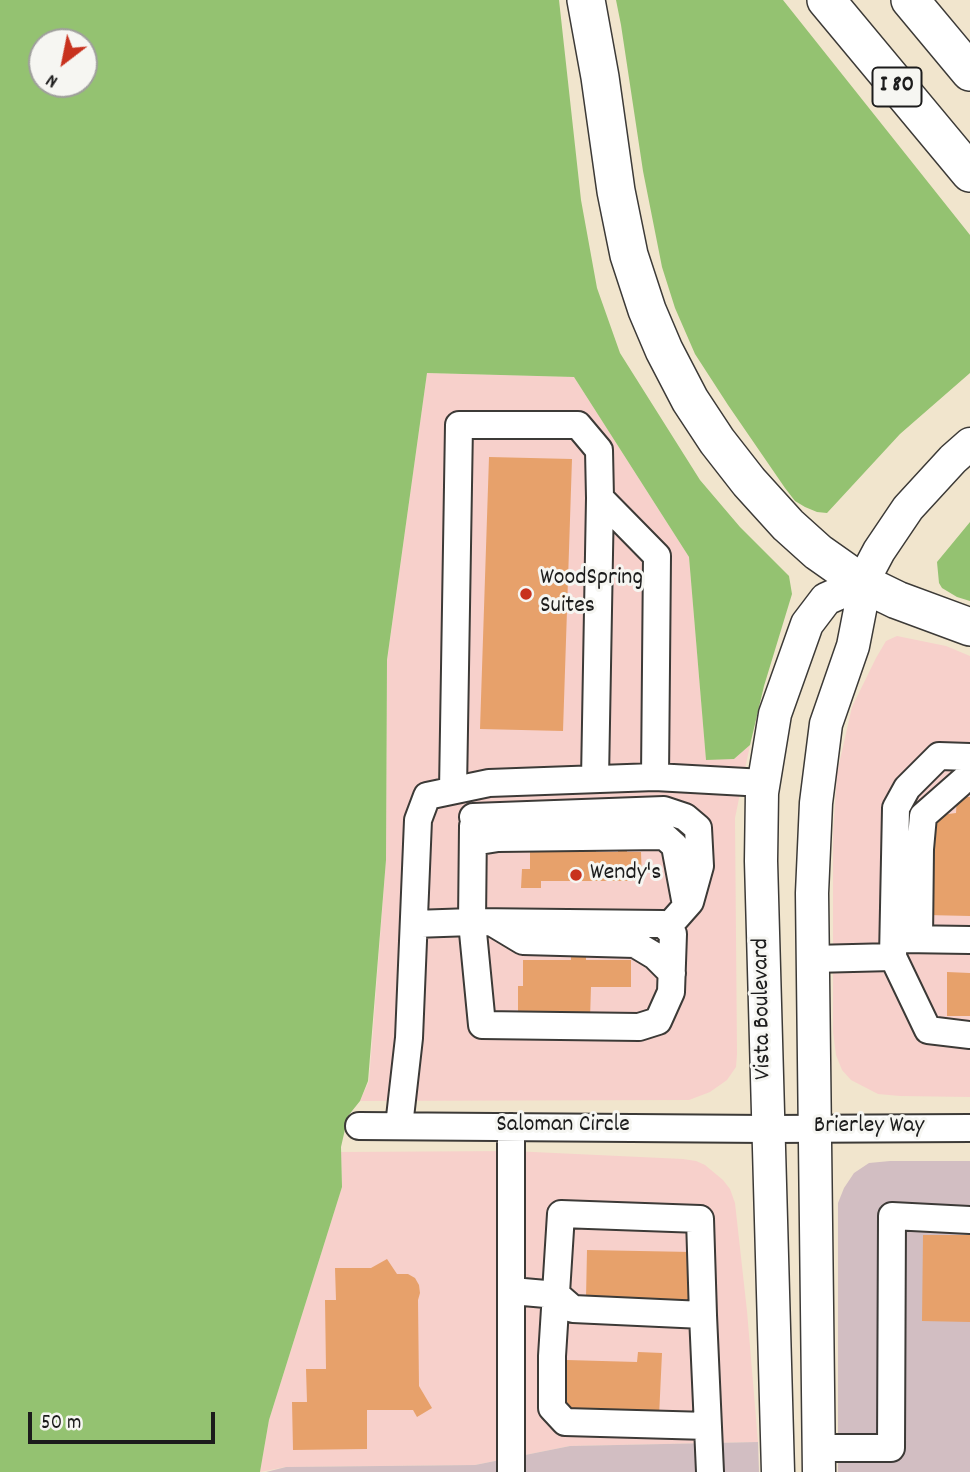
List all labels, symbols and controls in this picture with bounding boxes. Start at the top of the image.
north arrow [28,28,98,98]
text: N [42,66,64,93]
road number: I 80 [872,68,922,106]
place label: WoodSpring Suites [540,566,643,622]
marker: WoodSpring Suites [518,586,534,602]
place label: Wendy's [590,861,661,889]
marker: Wendy's [568,867,584,883]
street label: Vista Boulevard [748,938,780,1080]
street label: Saloman Circle [496,1113,630,1141]
street label: Brierley Way [814,1114,924,1142]
scale bar [32,1398,219,1442]
text: 50 m [41,1409,81,1439]

